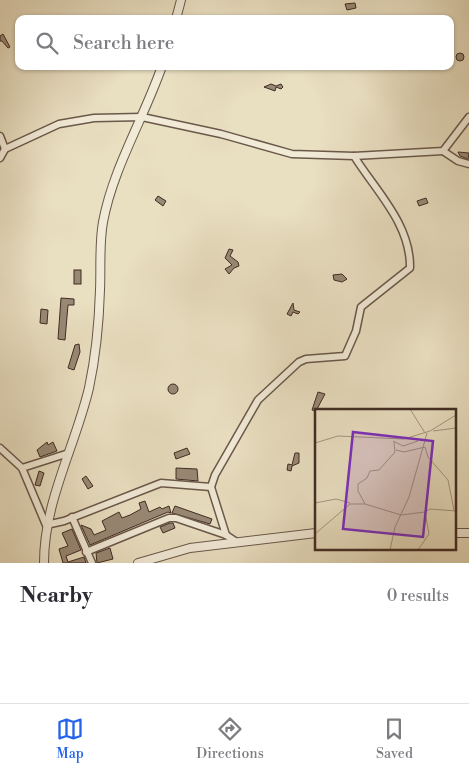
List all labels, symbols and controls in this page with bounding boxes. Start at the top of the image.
search box [15,15,454,70]
icon: search [33,29,61,57]
text: Search here [73,31,174,55]
inset map [315,409,456,550]
text: Nearby [20,583,93,609]
text: 0 results [387,586,449,606]
tab: Map [56,715,84,763]
tab: Directions [196,715,264,763]
tab: Saved [376,715,413,763]

